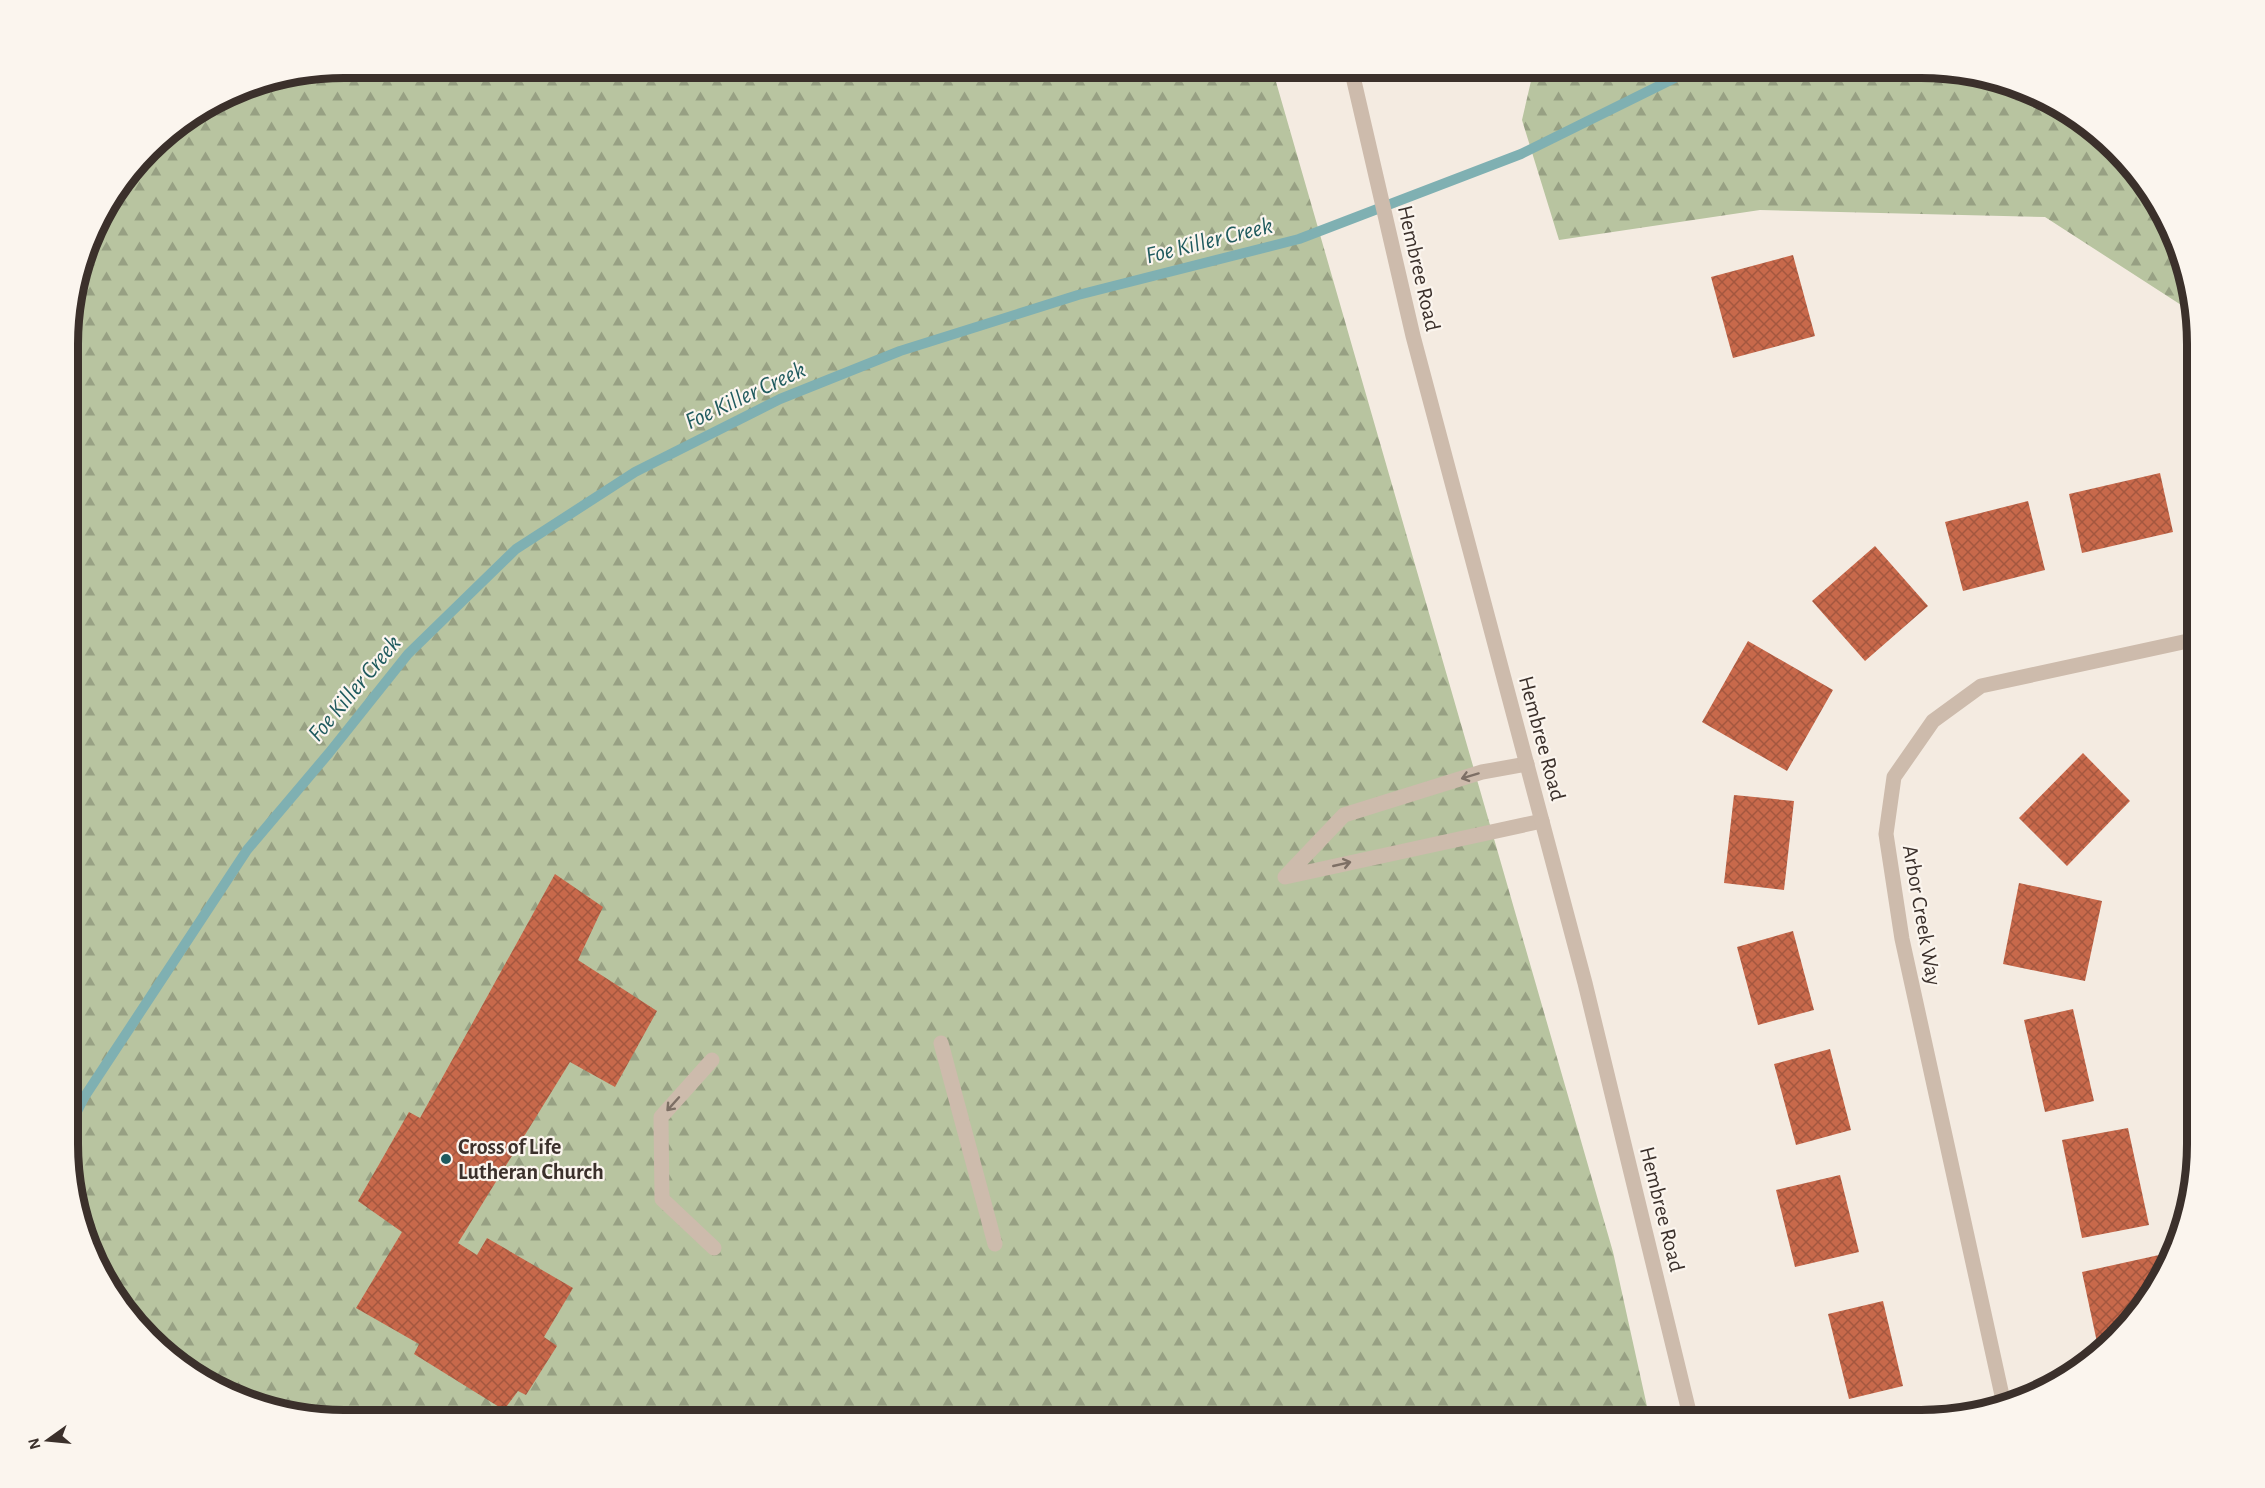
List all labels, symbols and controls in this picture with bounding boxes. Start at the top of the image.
street label: Hembree Road [1394,203,1444,333]
water label: Foe Killer Creek [1143,214,1275,268]
water label: Foe Killer Creek [681,358,809,434]
water label: Foe Killer Creek [304,631,406,746]
street label: Hembree Road [1515,673,1569,803]
one-way arrow [1461,771,1480,782]
street label: Arbor Creek Way [1899,843,1945,988]
one-way arrow [1332,858,1351,870]
one-way arrow [666,1096,680,1111]
place label: Cross of Life Lutheran Church [458,1136,604,1183]
street label: Hembree Road [1636,1144,1688,1274]
marker: Cross of Life Lutheran Church [439,1152,453,1166]
north arrow [18,1410,78,1470]
text: N [25,1436,44,1451]

